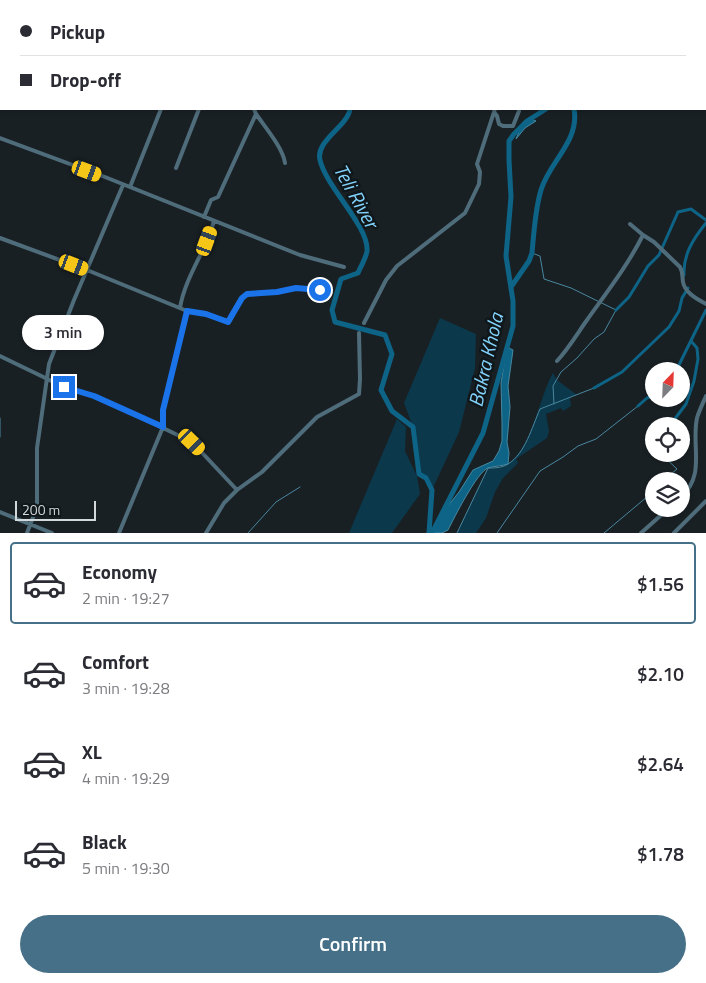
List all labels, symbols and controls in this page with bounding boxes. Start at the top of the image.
text: Pickup [50,17,105,46]
text: Drop-off [50,65,121,94]
water label: Teli River [326,158,388,236]
car [70,159,103,183]
car [194,224,219,258]
car [57,253,90,277]
route start [309,279,331,301]
water label: Bakra Khola [460,309,512,410]
callout: 3 min [23,314,105,350]
text: 3 min [44,320,82,344]
north arrow [645,362,690,408]
map controls [645,362,690,517]
route end [53,376,75,398]
button: locate [645,417,690,462]
car [175,426,208,458]
button: layers [645,472,690,517]
scale bar [15,498,96,521]
text: 200 m [22,499,60,520]
text: Economy [82,557,157,586]
icon: car [22,561,67,606]
text: $1.56 [637,569,684,598]
text: 2 min · 19:27 [82,586,170,610]
text: Comfort [82,647,149,676]
icon: car [22,651,67,696]
text: $2.10 [637,659,684,688]
text: 3 min · 19:28 [82,676,170,700]
text: XL [82,737,102,766]
icon: car [22,741,67,786]
text: $2.64 [637,749,684,778]
text: 4 min · 19:29 [82,766,170,790]
text: Black [82,827,127,856]
icon: car [22,831,67,876]
text: $1.78 [637,839,684,868]
text: 5 min · 19:30 [82,856,170,880]
button: Confirm [20,915,686,973]

